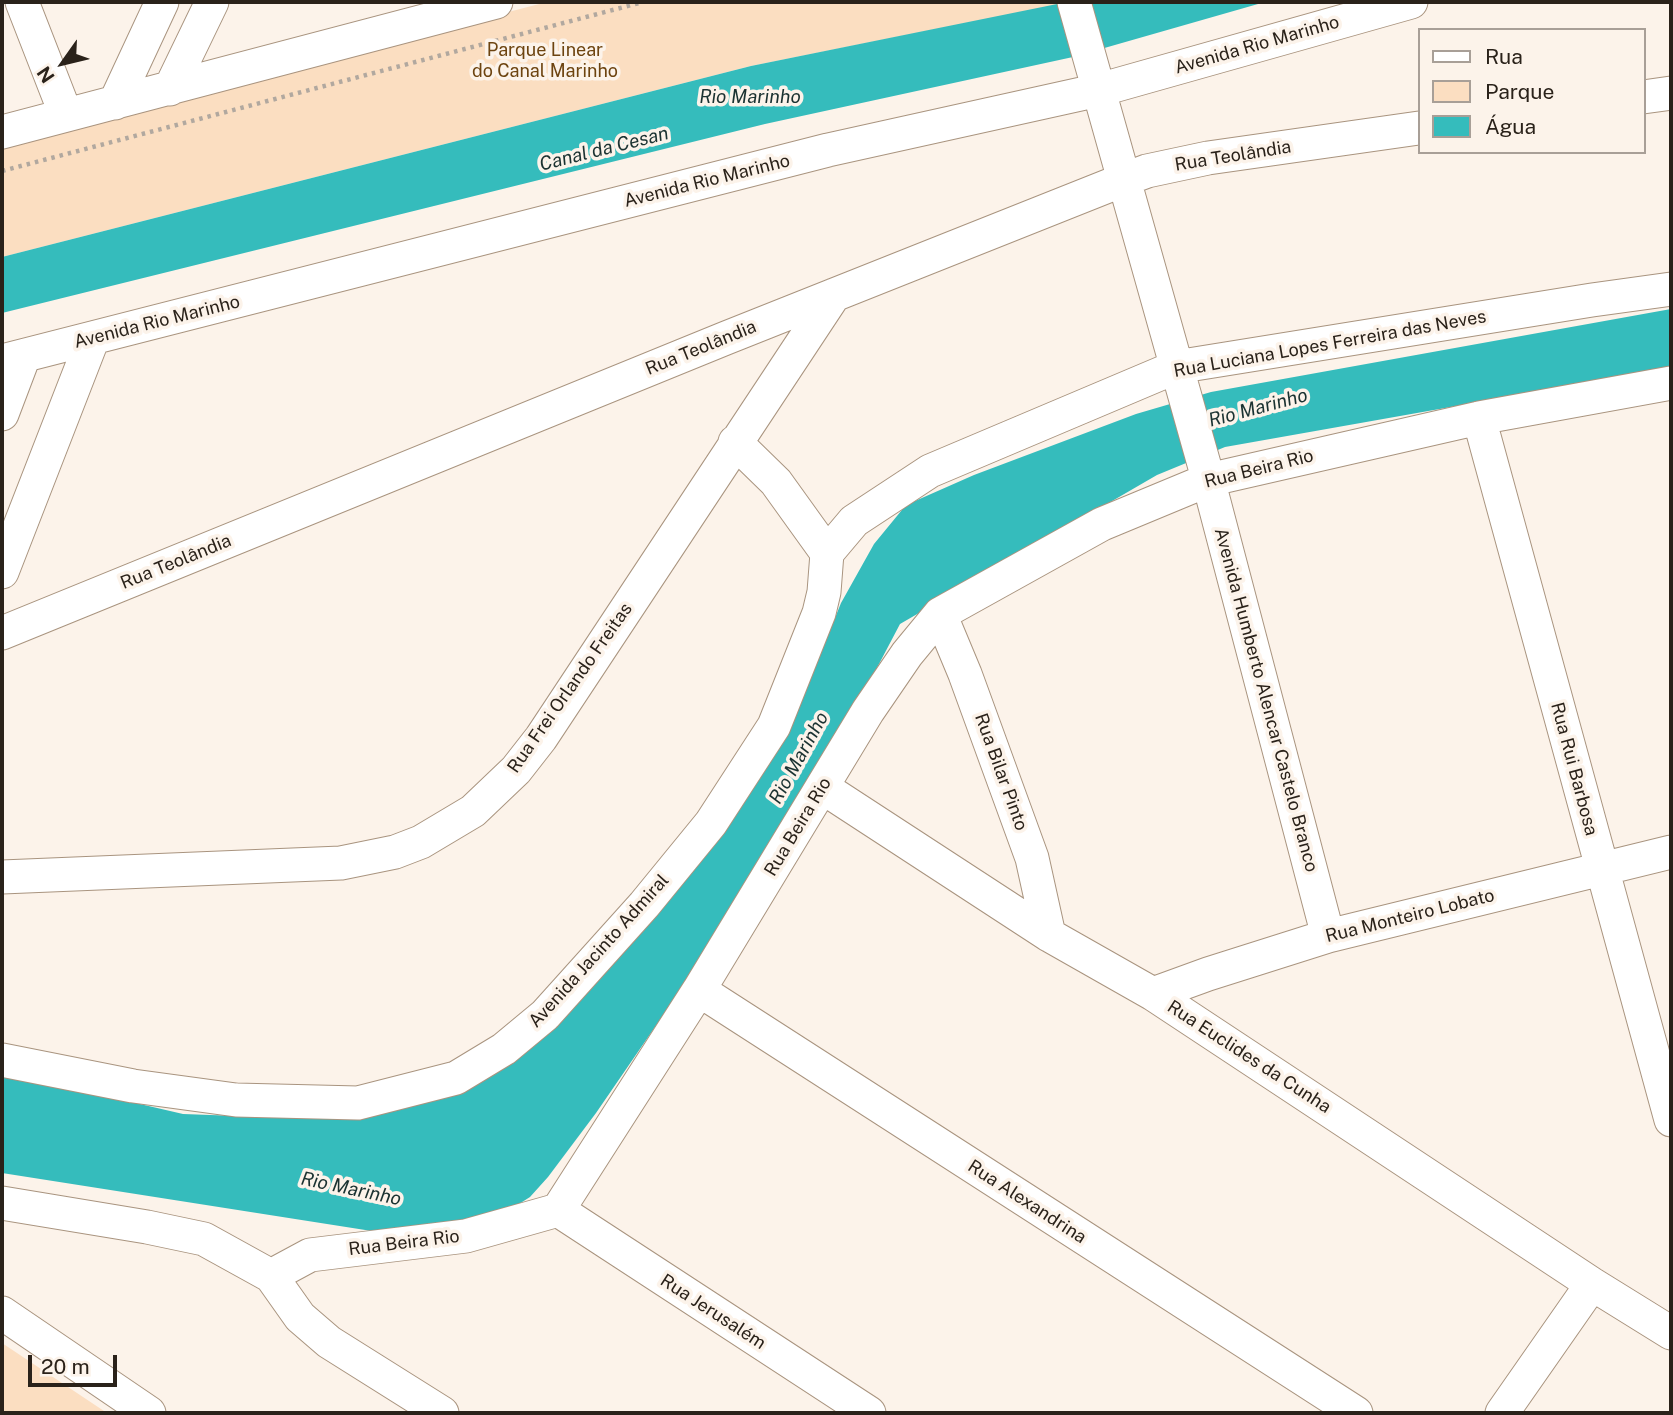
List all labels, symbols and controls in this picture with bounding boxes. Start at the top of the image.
street label: Avenida Rio Marinho [1172,11,1342,79]
north arrow [28,28,98,98]
legend [1418,28,1645,154]
park label: Parque Linear do Canal Marinho [472,39,618,82]
text: Rua [1485,44,1523,69]
text: N [32,62,59,87]
text: Parque [1485,79,1554,104]
water label: Rio Marinho [699,86,801,108]
text: Água [1485,114,1536,139]
water label: Canal da Cesan [537,122,671,176]
street label: Rua Teolândia [1173,136,1293,176]
street label: Avenida Rio Marinho [622,150,792,212]
street label: Avenida Rio Marinho [72,291,242,353]
street label: Rua Luciana Lopes Ferreira das Neves [1172,306,1488,382]
street label: Rua Teolândia [642,316,760,380]
water label: Rio Marinho [1206,384,1310,432]
street label: Rua Beira Rio [1202,445,1316,493]
street label: Avenida Humberto Alencar Castelo Branco [1210,525,1322,875]
street label: Rua Teolândia [117,530,235,594]
street label: Rua Frei Orlando Freitas [503,599,637,777]
street label: Rua Rui Barbosa [1546,700,1602,838]
water label: Rio Marinho [764,708,834,808]
street label: Rua Bilar Pinto [970,710,1032,834]
street label: Rua Beira Rio [760,774,836,880]
street label: Avenida Jacinto Admiral [524,870,674,1032]
street label: Rua Monteiro Lobato [1323,885,1497,947]
street label: Rua Euclides da Cunha [1163,996,1335,1118]
street label: Rua Alexandrina [964,1156,1090,1248]
water label: Rio Marinho [299,1167,403,1211]
street label: Rua Beira Rio [347,1225,461,1261]
street label: Rua Jerusalém [656,1270,770,1354]
scale bar [32,1342,121,1386]
text: 20 m [41,1354,90,1379]

